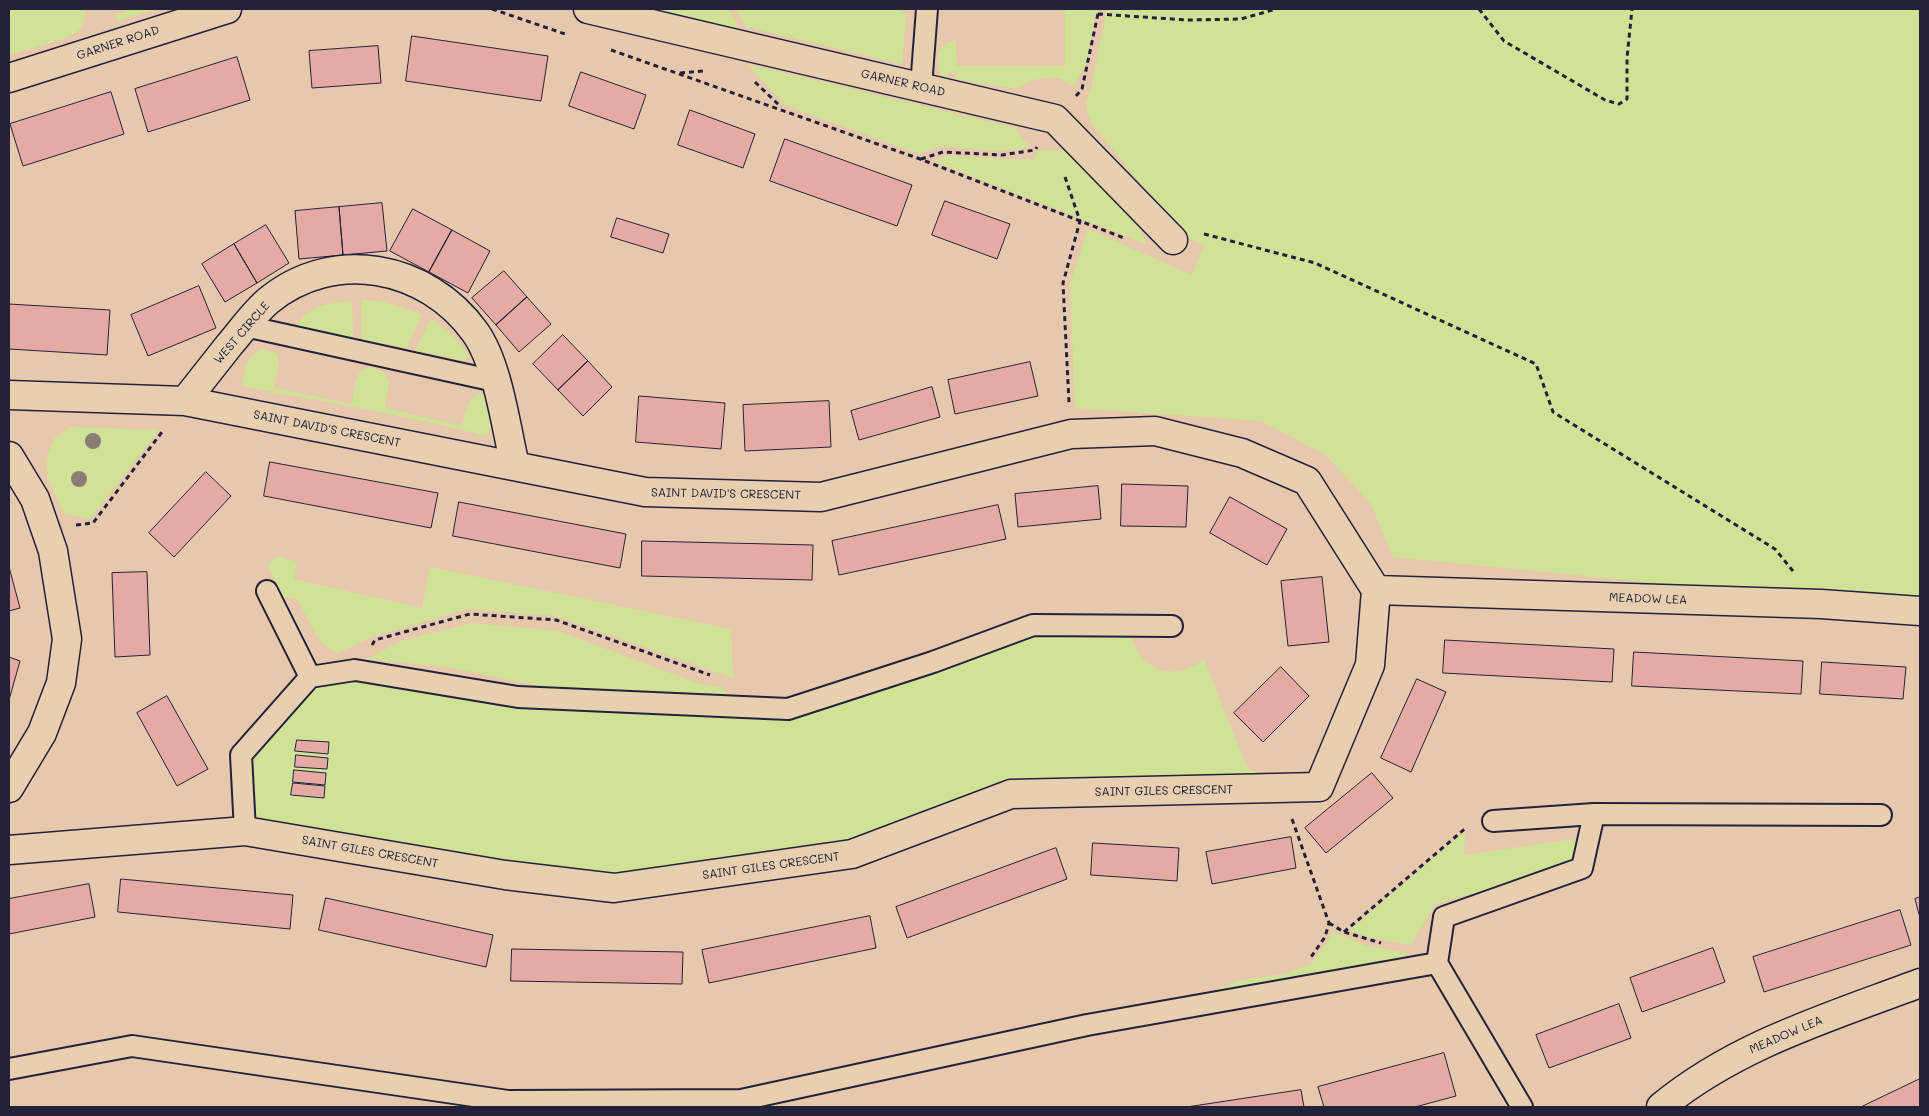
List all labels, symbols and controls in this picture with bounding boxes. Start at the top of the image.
street label: GARNER ROAD [75,23,161,63]
street label: GARNER ROAD [860,66,946,100]
street label: WEST CIRCLE [211,299,273,367]
street label: SAINT DAVID'S CRESCENT [252,408,402,450]
street label: SAINT DAVID'S CRESCENT [651,485,801,503]
street label: MEADOW LEA [1609,590,1687,608]
street label: SAINT GILES CRESCENT [1095,783,1233,799]
street label: SAINT GILES CRESCENT [301,833,439,871]
street label: SAINT GILES CRESCENT [701,849,841,883]
street label: MEADOW LEA [1747,1013,1825,1057]

